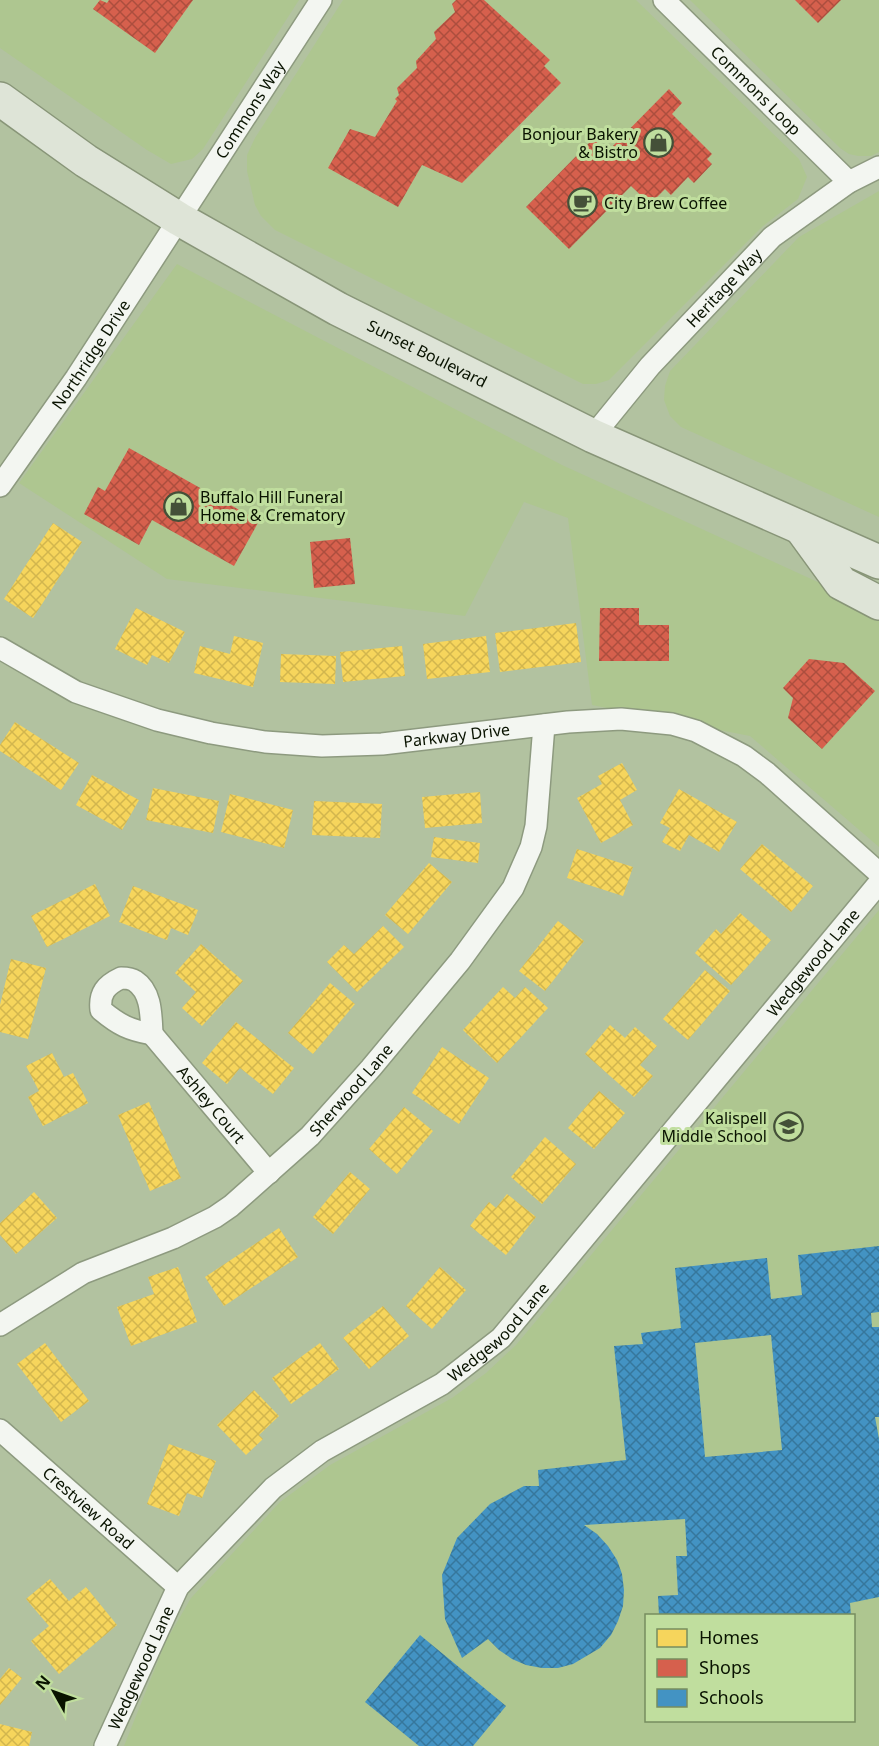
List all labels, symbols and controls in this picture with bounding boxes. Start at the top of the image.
street label: Commons Loop [706,41,806,140]
street label: Commons Way [210,55,290,163]
place label: Bonjour Bakery & Bistro [522,123,639,163]
shop icon: Bonjour Bakery & Bistro [643,127,675,159]
cafe icon: City Brew Coffee [567,187,599,219]
place label: City Brew Coffee [604,192,727,214]
street label: Heritage Way [681,243,767,332]
street label: Northridge Drive [46,295,135,414]
street label: Sunset Boulevard [364,314,491,393]
place label: Buffalo Hill Funeral Home & Crematory [200,486,346,526]
shop icon: Buffalo Hill Funeral Home & Crematory [163,490,195,522]
street label: Parkway Drive [402,718,511,752]
street label: Wedgewood Lane [762,904,864,1021]
street label: Sherwood Lane [304,1039,398,1141]
street label: Ashley Court [172,1061,250,1148]
place label: Kalispell Middle School [662,1107,767,1147]
school or university icon: Kalispell Middle School [772,1111,804,1143]
street label: Wedgewood Lane [443,1278,554,1387]
street label: Crestview Road [38,1462,139,1554]
street label: Wedgewood Lane [103,1602,179,1733]
legend [645,1614,855,1722]
text: Homes [699,1625,759,1649]
text: Shops [699,1655,751,1679]
north arrow [24,1662,84,1722]
text: N [30,1670,55,1694]
text: Schools [699,1685,764,1709]

